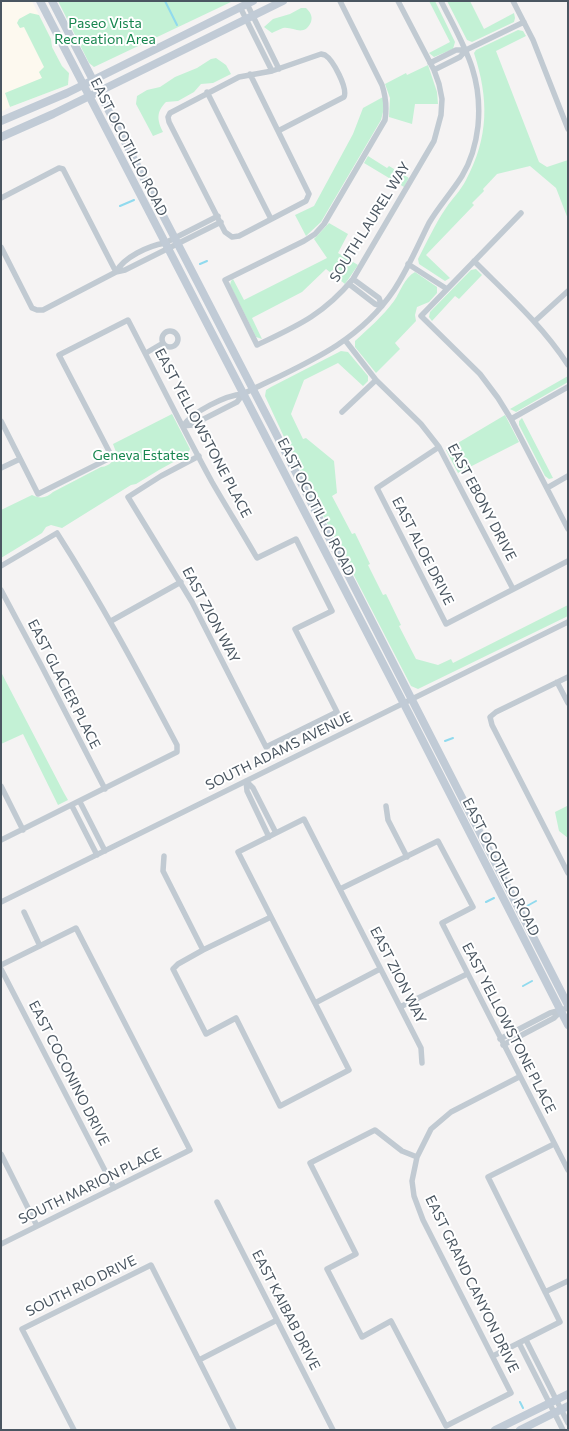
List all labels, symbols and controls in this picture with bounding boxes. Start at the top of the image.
park label: Paseo Vista Recreation Area [54,15,156,48]
street label: EAST OCOTILLO ROAD [87,75,171,219]
street label: SOUTH LAUREL WAY [326,159,414,285]
street label: EAST YELLOWSTONE PLACE [151,345,255,521]
street label: EAST OCOTILLO ROAD [274,435,358,579]
street label: EAST EBONY DRIVE [444,441,520,563]
park label: Geneva Estates [93,447,189,463]
street label: EAST ALOE DRIVE [388,494,458,608]
street label: EAST ZION WAY [179,564,243,666]
street label: EAST GLACIER PLACE [24,616,104,752]
street label: SOUTH ADAMS AVENUE [203,708,355,794]
street label: EAST OCOTILLO ROAD [459,795,543,939]
street label: EAST ZION WAY [366,924,430,1026]
street label: EAST YELLOWSTONE PLACE [459,940,559,1116]
street label: EAST COCONINO DRIVE [25,998,113,1148]
street label: SOUTH MARION PLACE [16,1144,164,1228]
street label: EAST GRAND CANYON DRIVE [422,1193,522,1375]
street label: EAST KAIBAB DRIVE [248,1247,324,1373]
street label: SOUTH RIO DRIVE [23,1252,139,1320]

